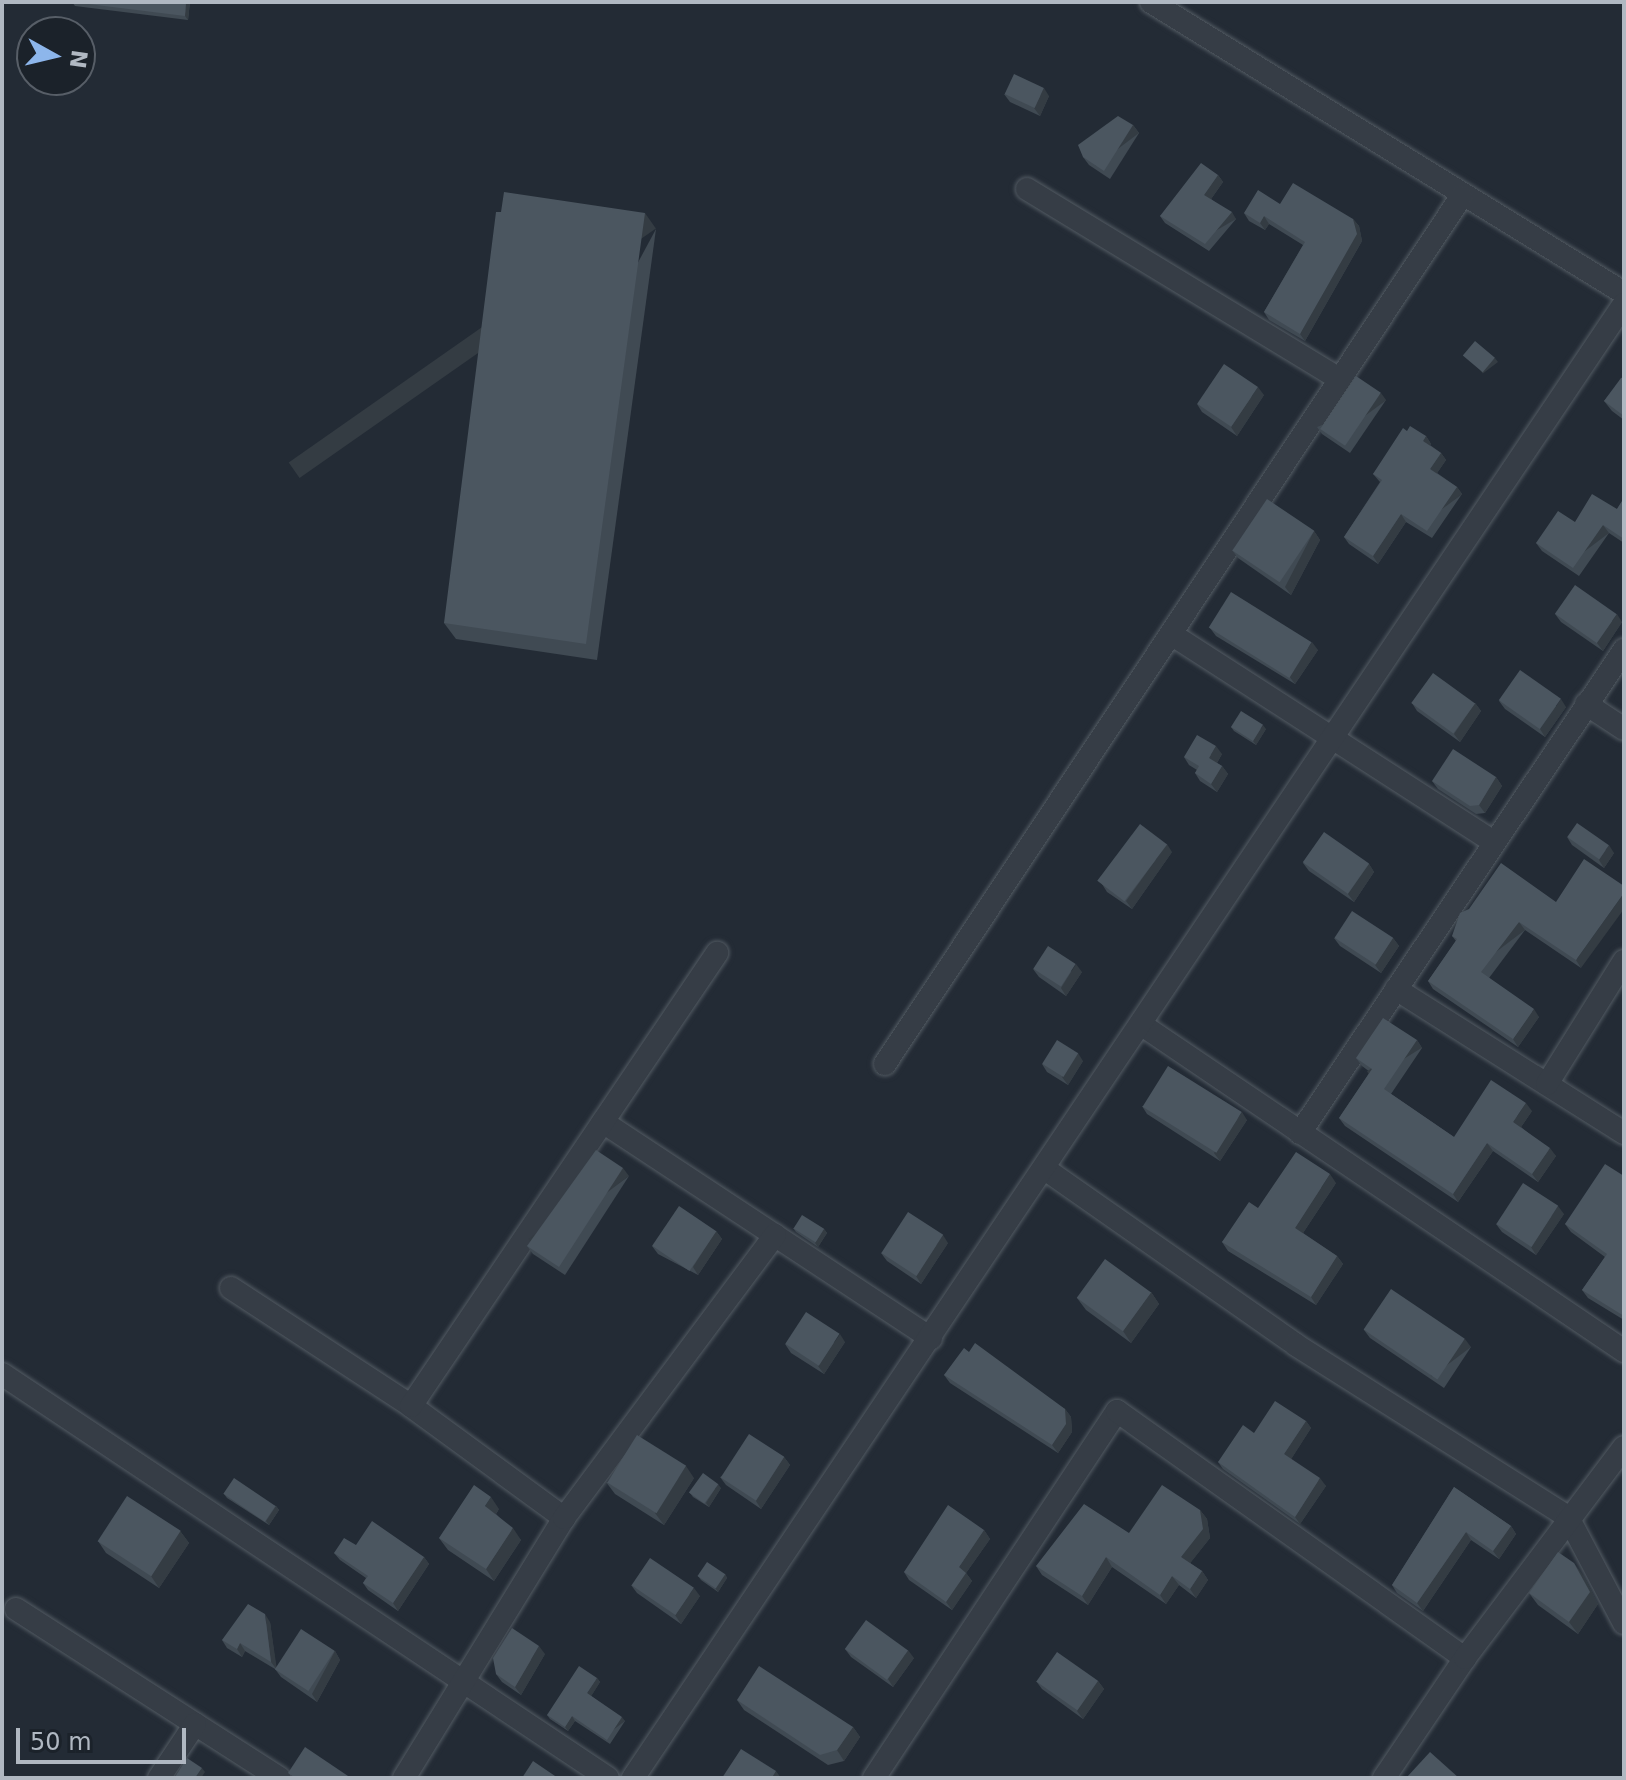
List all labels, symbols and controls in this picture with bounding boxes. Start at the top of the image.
north arrow [16,16,96,96]
text: N [65,48,92,70]
scale bar [20,1712,190,1762]
text: 50 m [30,1728,92,1756]

